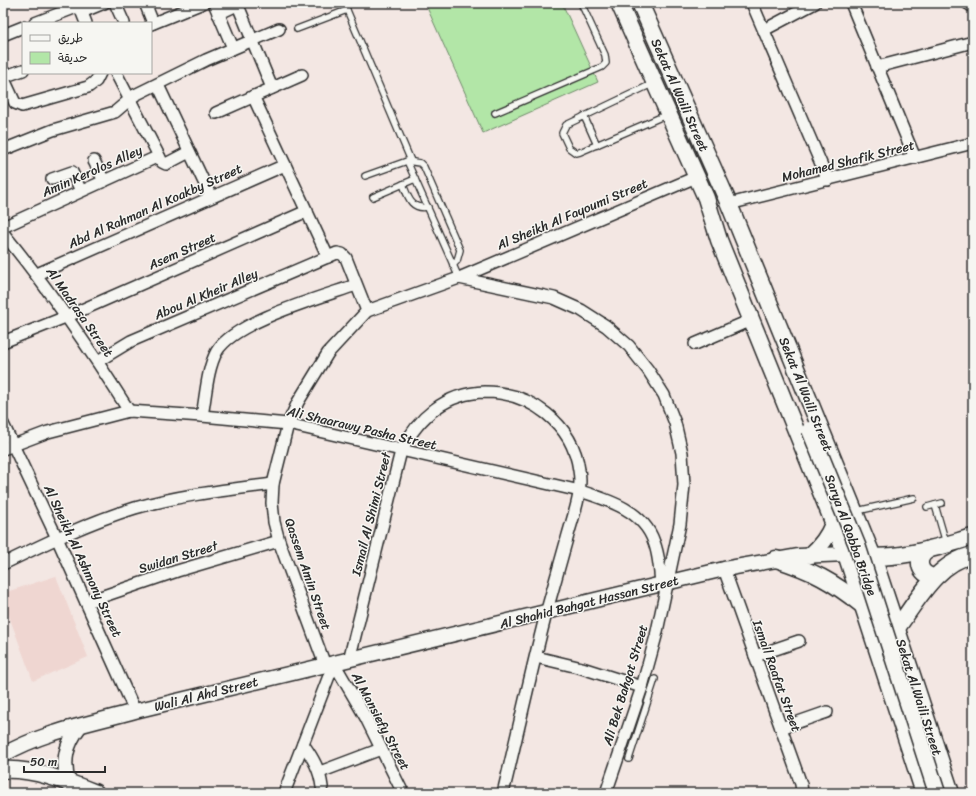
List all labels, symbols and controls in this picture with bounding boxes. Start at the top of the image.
legend [22,22,152,74]
text: طريق [58,27,83,49]
street label: Sekat Al Waili Street [645,35,715,156]
text: حديقة [58,47,87,69]
street label: Mohamed Shafik Street [779,133,917,189]
street label: Amin Kerolos Alley [37,138,146,204]
street label: Abd Al Rahman Al Koakby Street [63,157,246,255]
street label: Al Sheikh Al Fayoumi Street [492,172,651,257]
street label: Asem Street [144,226,220,277]
street label: Al Madrasa Street [40,261,120,362]
street label: Abou Al Kheir Alley [150,262,262,327]
street label: Sekat Al Waili Street [772,333,840,455]
street label: Ali Shaarawy Pasha Street [284,399,439,456]
street label: Ismail Al Shimi Street [344,449,398,579]
street label: Sarya Al Qobba Bridge [818,471,884,599]
street label: Al Sheikh Al Ashmony Street [37,480,129,641]
street label: Qassem Amin Street [278,515,338,633]
street label: Swidan Street [135,534,221,580]
street label: Al Shahid Bahgat Hassan Street [496,569,681,636]
street label: Ismail Raafat Street [746,616,808,736]
street label: Ali Bek Bahgat Street [595,621,654,749]
street label: Sekat Al Waili Street [889,635,949,759]
street label: Al Mansiefy Street [345,667,417,775]
street label: Wali Al Ahd Street [152,670,261,718]
scale bar [24,748,105,774]
text: 50 m [30,751,57,773]

